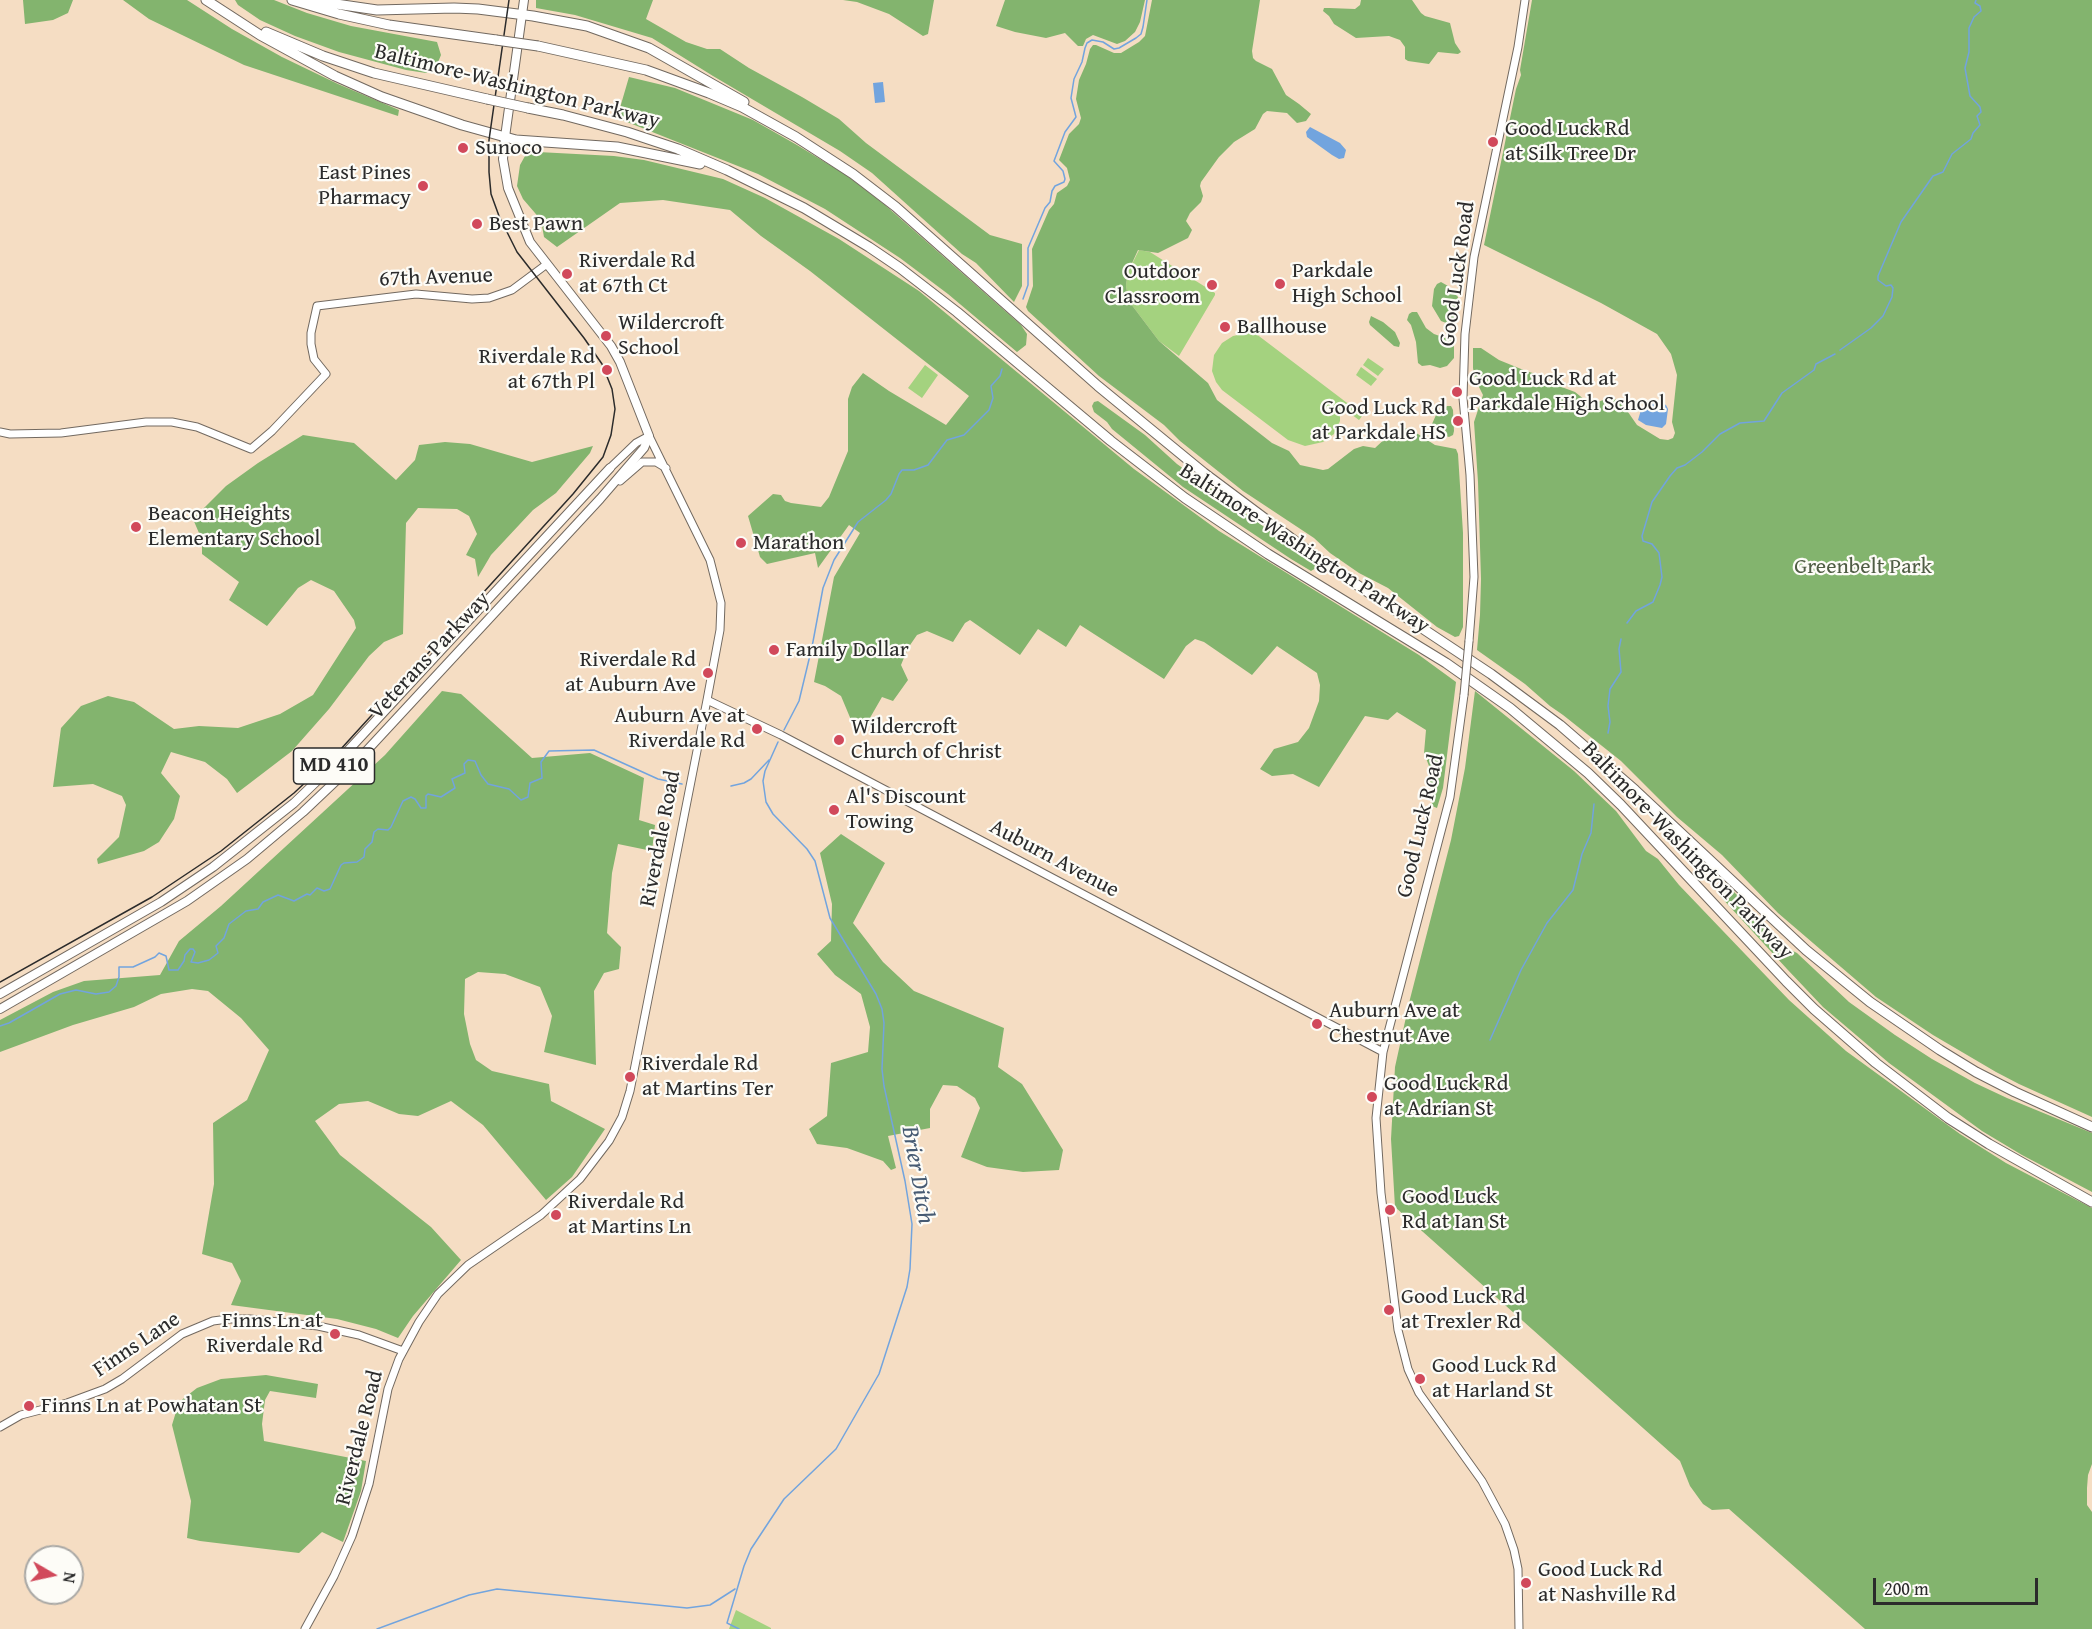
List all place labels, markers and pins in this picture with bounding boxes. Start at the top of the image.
place label: Good Luck Rd at Silk Tree Dr [1505,116,1636,168]
place label: Sunoco [475,135,542,161]
marker: Good Luck Rd at Silk Tree Dr [1486,135,1500,149]
marker: Sunoco [456,141,470,155]
place label: East Pines Pharmacy [318,160,411,212]
marker: East Pines Pharmacy [416,179,430,193]
place label: Best Pawn [489,211,583,237]
marker: Best Pawn [470,217,484,231]
place label: Riverdale Rd at 67th Ct [579,248,695,300]
place label: Parkdale High School [1292,258,1402,310]
place label: Outdoor Classroom [1105,259,1200,310]
marker: Riverdale Rd at 67th Ct [560,267,574,281]
marker: Parkdale High School [1273,277,1287,291]
marker: Outdoor Classroom [1205,278,1219,292]
place label: Wildercroft School [618,310,724,362]
place label: Ballhouse [1237,314,1327,340]
marker: Ballhouse [1218,320,1232,334]
marker: Wildercroft School [599,329,613,343]
place label: Riverdale Rd at 67th Pl [479,344,595,396]
marker: Riverdale Rd at 67th Pl [600,363,614,377]
place label: Good Luck Rd at Parkdale High School [1469,366,1665,418]
marker: Good Luck Rd at Parkdale High School [1450,385,1464,399]
place label: Good Luck Rd at Parkdale HS [1312,395,1446,446]
marker: Good Luck Rd at Parkdale HS [1451,414,1465,428]
place label: Beacon Heights Elementary School [148,501,320,552]
marker: Beacon Heights Elementary School [129,520,143,534]
place label: Marathon [753,530,844,556]
marker: Marathon [734,536,748,550]
place label: Family Dollar [786,637,909,663]
marker: Family Dollar [767,643,781,657]
place label: Riverdale Rd at Auburn Ave [565,647,696,698]
marker: Riverdale Rd at Auburn Ave [701,666,715,680]
place label: Auburn Ave at Riverdale Rd [614,703,745,754]
place label: Wildercroft Church of Christ [851,714,1002,766]
marker: Auburn Ave at Riverdale Rd [750,722,764,736]
marker: Wildercroft Church of Christ [832,733,846,747]
place label: Al's Discount Towing [846,784,966,836]
marker: Al's Discount Towing [827,803,841,817]
place label: Auburn Ave at Chestnut Ave [1329,998,1460,1050]
marker: Auburn Ave at Chestnut Ave [1310,1017,1324,1031]
place label: Riverdale Rd at Martins Ter [642,1051,773,1102]
marker: Riverdale Rd at Martins Ter [623,1070,637,1084]
place label: Good Luck Rd at Adrian St [1384,1071,1508,1122]
marker: Good Luck Rd at Adrian St [1365,1090,1379,1104]
place label: Good Luck Rd at Ian St [1402,1184,1507,1236]
place label: Riverdale Rd at Martins Ln [568,1189,691,1240]
marker: Good Luck Rd at Ian St [1383,1203,1397,1217]
marker: Riverdale Rd at Martins Ln [549,1208,563,1222]
place label: Good Luck Rd at Trexler Rd [1401,1284,1525,1336]
marker: Good Luck Rd at Trexler Rd [1382,1303,1396,1317]
place label: Finns Ln at Riverdale Rd [207,1308,323,1360]
marker: Finns Ln at Riverdale Rd [328,1327,342,1341]
place label: Good Luck Rd at Harland St [1432,1353,1556,1404]
marker: Good Luck Rd at Harland St [1413,1372,1427,1386]
place label: Finns Ln at Powhatan St [41,1393,262,1419]
marker: Finns Ln at Powhatan St [22,1399,36,1413]
place label: Good Luck Rd at Nashville Rd [1538,1557,1676,1609]
marker: Good Luck Rd at Nashville Rd [1519,1576,1533,1590]

